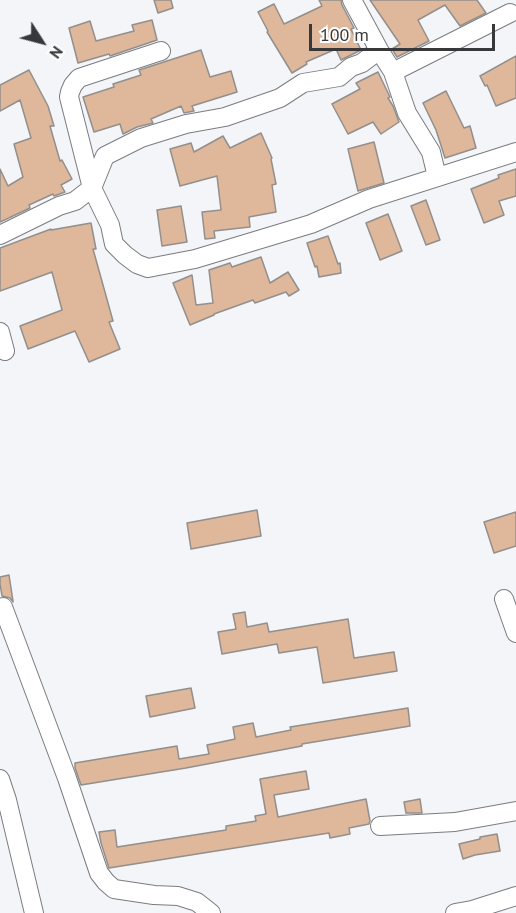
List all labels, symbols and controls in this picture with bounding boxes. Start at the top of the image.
north arrow [12,12,72,72]
scale bar [312,12,498,50]
text: 100 m [320,23,369,46]
text: N [45,42,68,63]

